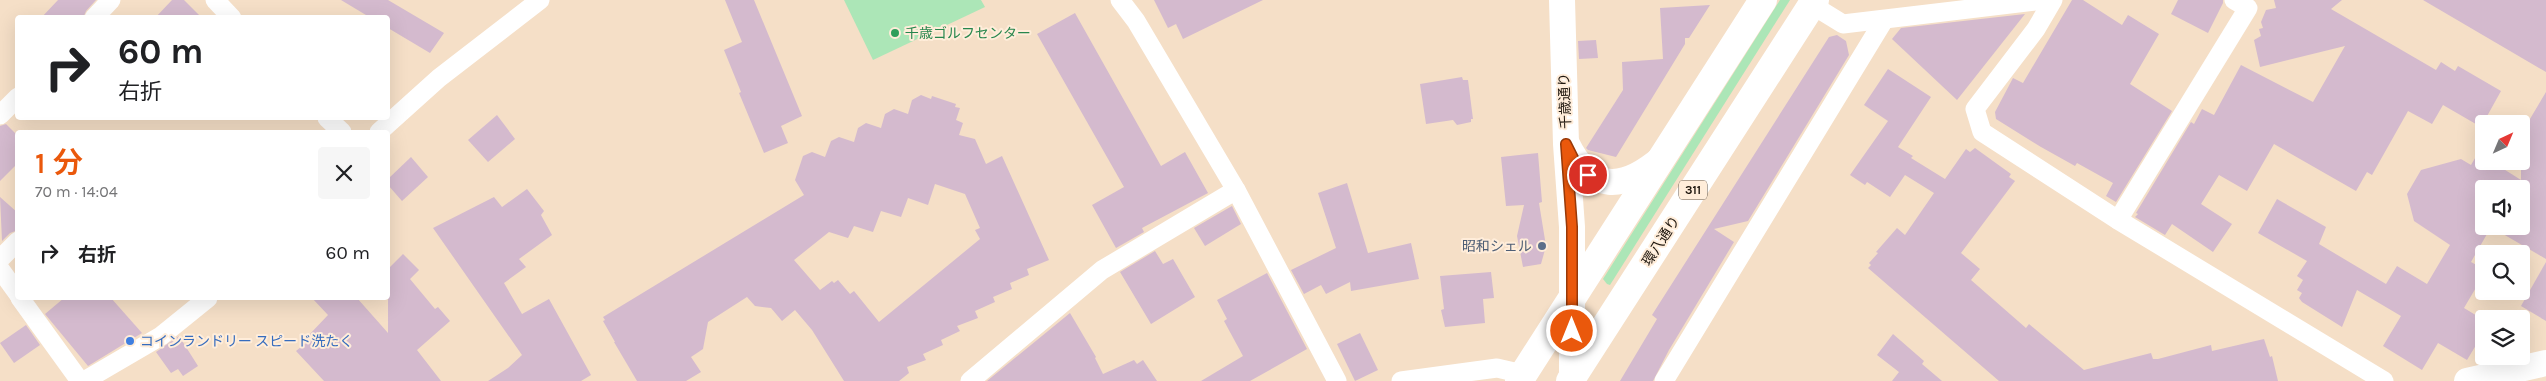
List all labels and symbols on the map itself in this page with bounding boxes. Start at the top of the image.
place label: 千歳ゴルフセンター [905,25,1031,42]
marker: 千歳ゴルフセンター [889,27,901,39]
street label: 千歳通り [1556,73,1574,129]
north arrow [2475,115,2530,170]
pin [1567,154,1609,196]
road number: 311 [1679,180,1707,200]
street label: 環八通り [1639,213,1683,269]
place label: 昭和シェル [1462,238,1532,255]
marker: 昭和シェル [1536,240,1548,252]
position arrow [1545,304,1597,356]
place label: コインランドリー スピード洗たく [140,333,353,350]
marker: コインランドリー スピード洗たく [124,335,136,347]

